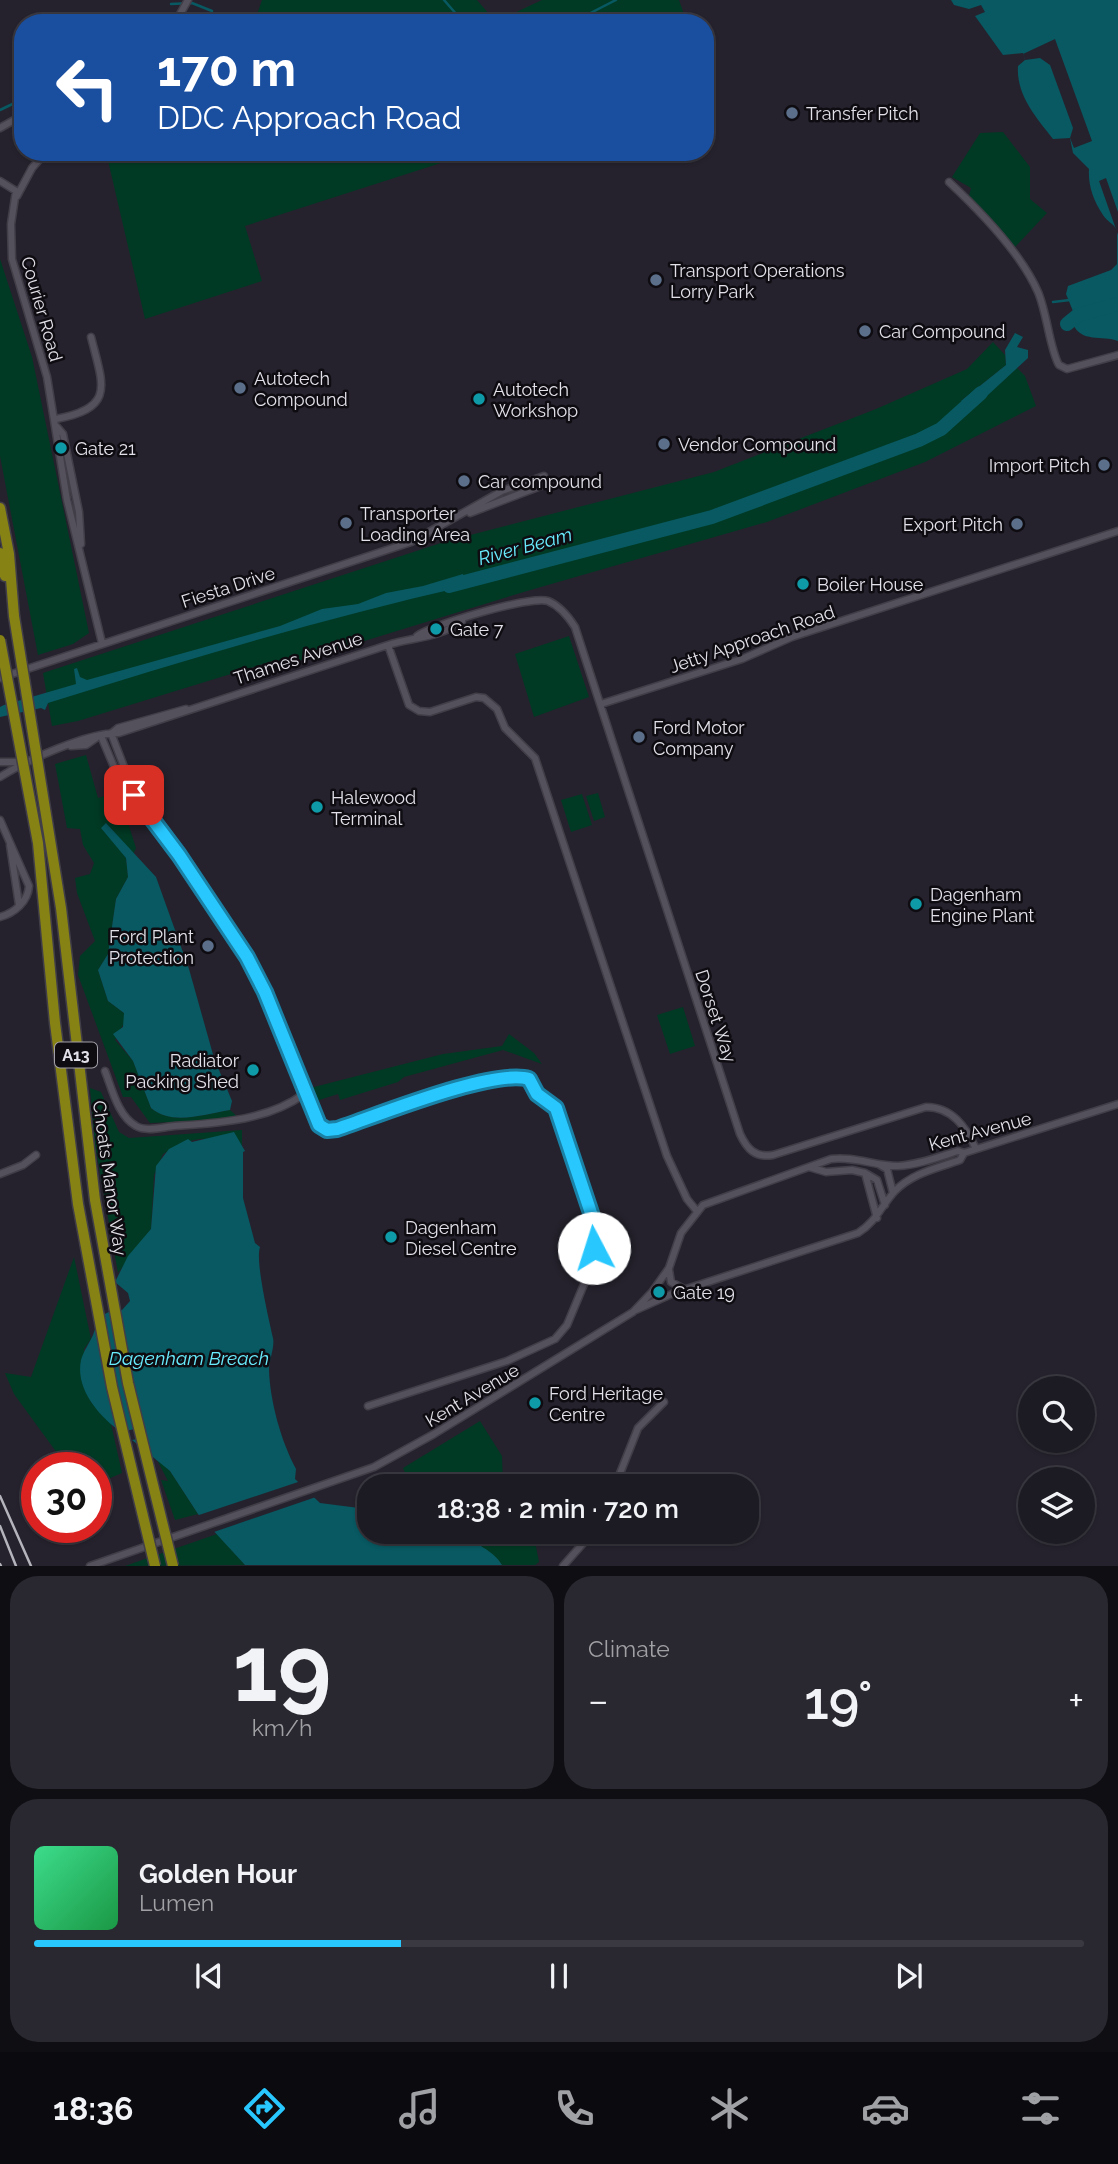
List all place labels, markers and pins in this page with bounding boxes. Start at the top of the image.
place label: Transfer Pitch [806,103,919,124]
marker: Transfer Pitch [784,105,800,121]
place label: Transport Operations Lorry Park [670,260,845,302]
marker: Transport Operations Lorry Park [648,272,664,288]
place label: Car Compound [879,321,1005,342]
marker: Car Compound [857,323,873,339]
place label: Autotech Compound [254,368,348,410]
place label: Autotech Workshop [493,379,578,421]
marker: Autotech Compound [232,380,248,396]
marker: Autotech Workshop [471,391,487,407]
place label: Vendor Compound [678,434,836,455]
marker: Vendor Compound [656,436,672,452]
place label: Gate 21 [75,438,136,459]
marker: Gate 21 [53,440,69,456]
place label: Import Pitch [989,455,1090,476]
marker: Import Pitch [1096,457,1112,473]
place label: Car compound [478,471,602,492]
marker: Car compound [456,473,472,489]
place label: Transporter Loading Area [360,503,470,545]
place label: Export Pitch [903,514,1003,535]
marker: Transporter Loading Area [338,515,354,531]
marker: Export Pitch [1009,516,1025,532]
place label: Boiler House [817,574,924,595]
marker: Boiler House [795,576,811,592]
place label: Gate 7 [450,619,504,640]
marker: Gate 7 [428,621,444,637]
place label: Ford Motor Company [653,717,745,759]
marker: Ford Motor Company [631,729,647,745]
pin [104,765,164,825]
place label: Halewood Terminal [331,787,416,829]
marker: Halewood Terminal [309,799,325,815]
place label: Dagenham Engine Plant [930,884,1034,926]
marker: Dagenham Engine Plant [908,896,924,912]
place label: Ford Plant Protection [109,926,194,968]
marker: Ford Plant Protection [200,938,216,954]
place label: Radiator Packing Shed [125,1050,240,1092]
marker: Radiator Packing Shed [245,1062,261,1078]
place label: Dagenham Diesel Centre [405,1217,517,1259]
marker: Dagenham Diesel Centre [383,1229,399,1245]
place label: Gate 19 [673,1282,735,1303]
marker: Gate 19 [651,1284,667,1300]
place label: Ford Heritage Centre [549,1383,663,1425]
marker: Ford Heritage Centre [527,1395,543,1411]

